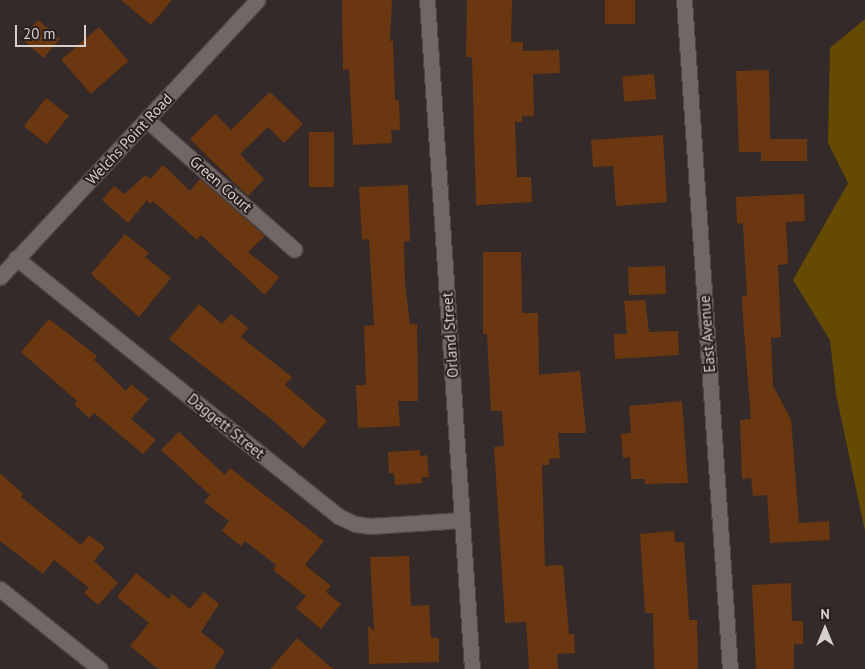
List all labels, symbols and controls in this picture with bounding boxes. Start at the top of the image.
scale bar [18,15,89,47]
text: 20 m [23,24,56,43]
street label: Welchs Point Road [82,90,176,188]
street label: Green Court [186,152,256,216]
street label: Orland Street [438,292,462,378]
street label: East Avenue [695,295,719,373]
street label: Daggett Street [184,390,268,462]
north arrow [800,604,850,654]
text: N [820,605,830,623]

